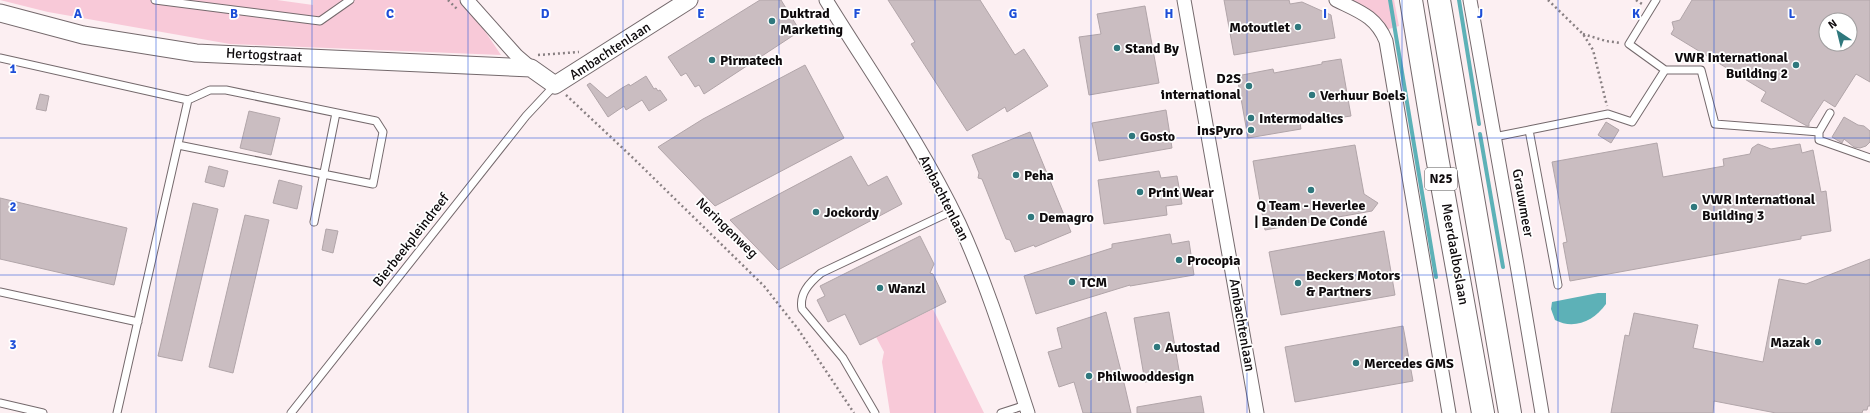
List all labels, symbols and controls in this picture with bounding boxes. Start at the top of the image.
place label: Duktrad Marketing [780,5,844,38]
text: A [74,6,83,22]
text: B [230,6,238,22]
text: C [386,6,394,22]
text: D [541,6,550,22]
text: E [697,6,705,22]
text: F [854,6,861,22]
text: G [1009,6,1017,22]
text: H [1165,6,1173,22]
text: I [1323,6,1327,22]
text: J [1477,6,1483,22]
text: K [1632,6,1640,22]
text: L [1789,6,1796,22]
north arrow [1818,12,1858,52]
marker: Duktrad Marketing [767,16,777,26]
text: N [1826,17,1839,32]
street label: Ambachtenlaan [566,18,654,84]
place label: Motoutlet [1229,19,1291,36]
marker: Motoutlet [1293,22,1303,32]
place label: Stand By [1125,40,1179,57]
marker: Stand By [1112,43,1122,53]
street label: Hertogstraat [225,45,303,65]
place label: VWR International Building 2 [1675,49,1789,82]
place label: Pirmatech [720,52,783,69]
marker: Pirmatech [707,55,717,65]
marker: VWR International Building 2 [1791,60,1801,70]
text: 1 [9,61,17,77]
place label: D2S international [1161,70,1242,103]
marker: D2S international [1244,81,1254,91]
place label: Verhuur Boels [1320,87,1405,104]
marker: Verhuur Boels [1307,90,1317,100]
place label: Intermodalics [1259,110,1343,127]
marker: Intermodalics [1246,113,1256,123]
place label: InsPyro [1197,122,1243,139]
marker: InsPyro [1246,125,1256,135]
place label: Gosto [1140,128,1175,145]
marker: Gosto [1127,131,1137,141]
street label: Ambachtenlaan [915,152,973,244]
place label: Peha [1024,167,1054,184]
street label: Grauwmeer [1509,167,1538,239]
road number: N25 [1425,168,1457,190]
marker: Peha [1011,170,1021,180]
place label: Print Wear [1148,184,1214,201]
marker: Q Team - Heverlee | Banden De Condé [1306,185,1316,195]
marker: Print Wear [1135,187,1145,197]
street label: Bierbeekpleindreef [369,189,453,290]
place label: VWR International Building 3 [1702,191,1816,224]
street label: Neringenweg [693,194,761,262]
place label: Q Team - Heverlee | Banden De Condé [1255,197,1367,230]
text: 2 [9,199,17,215]
street label: Meerdaalboslaan [1438,202,1472,306]
marker: VWR International Building 3 [1689,202,1699,212]
place label: Jockordy [824,204,879,221]
marker: Jockordy [811,207,821,217]
place label: Demagro [1039,209,1094,226]
marker: Demagro [1026,212,1036,222]
place label: Procopia [1187,252,1240,269]
marker: Procopia [1174,255,1184,265]
place label: Beckers Motors & Partners [1306,267,1400,300]
place label: TCM [1080,274,1107,291]
marker: TCM [1067,277,1077,287]
street label: Ambachtenlaan [1225,277,1259,373]
marker: Beckers Motors & Partners [1293,278,1303,288]
place label: Wanzl [888,280,926,297]
marker: Wanzl [875,283,885,293]
place label: Mazak [1770,334,1811,351]
text: 3 [9,337,17,353]
marker: Mazak [1813,337,1823,347]
place label: Autostad [1165,339,1220,356]
marker: Autostad [1152,342,1162,352]
place label: Mercedes GMS [1364,355,1454,372]
marker: Mercedes GMS [1351,358,1361,368]
place label: Philwooddesign [1097,368,1194,385]
marker: Philwooddesign [1084,371,1094,381]

